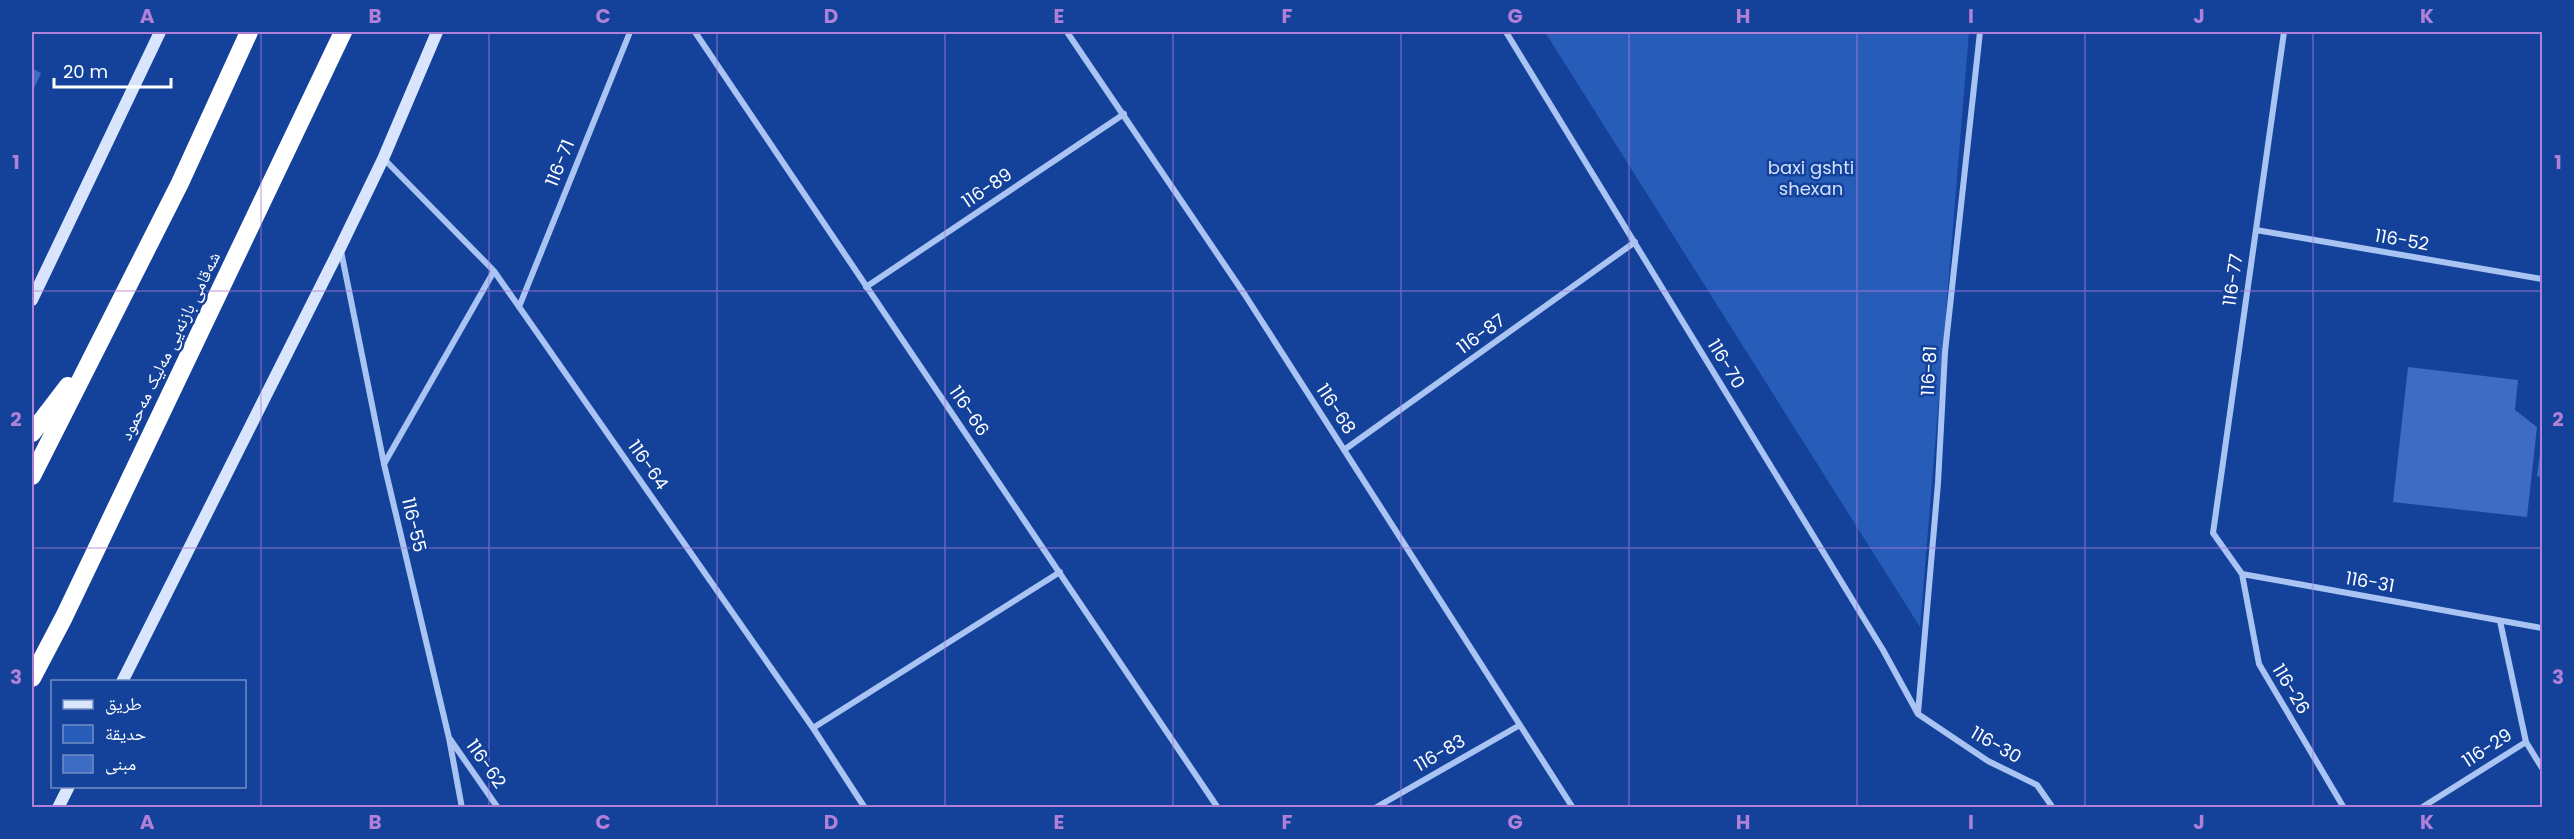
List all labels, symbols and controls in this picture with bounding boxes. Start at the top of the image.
text: A [140,2,155,30]
text: B [368,2,382,30]
text: C [595,2,611,30]
text: D [824,2,838,30]
text: E [1054,2,1064,30]
text: F [1282,2,1293,30]
text: G [1507,2,1523,30]
text: H [1736,2,1750,30]
text: I [1968,2,1974,30]
text: J [2193,2,2205,30]
text: K [2420,2,2434,30]
scale bar [54,51,171,89]
text: 20 m [63,59,108,84]
street label: 116-71 [539,136,580,190]
text: 1 [12,148,20,176]
text: 1 [2554,148,2562,176]
park label: baxi gshti shexan [1768,155,1854,201]
street label: 116-89 [957,162,1017,213]
street label: 116-52 [2373,222,2431,257]
street label: شەقامی بازنەیی مەلیک مەحمود [113,247,226,444]
street label: 116-77 [2216,252,2249,308]
street label: 116-87 [1451,307,1510,360]
street label: 116-70 [1702,334,1751,393]
street label: 116-81 [1915,345,1942,397]
street label: 116-68 [1311,379,1362,439]
street label: 116-66 [943,381,995,441]
text: 2 [10,405,22,433]
text: 2 [2552,405,2564,433]
street label: 116-64 [622,435,675,495]
street label: 116-55 [396,495,433,555]
street label: 116-31 [2344,565,2397,598]
street label: 116-26 [2267,659,2316,719]
text: 3 [10,663,22,691]
text: 3 [2552,663,2564,691]
legend [51,680,246,788]
text: طريق [105,691,142,716]
street label: 116-30 [1966,720,2026,769]
text: حديقة [105,721,146,746]
street label: 116-29 [2457,722,2516,773]
street label: 116-83 [1410,728,1470,777]
street label: 116-62 [460,734,512,793]
text: مبنى [105,751,136,776]
text: A [140,808,155,836]
text: B [368,808,382,836]
text: C [595,808,611,836]
text: D [824,808,838,836]
text: E [1054,808,1064,836]
text: F [1282,808,1293,836]
text: G [1507,808,1523,836]
text: H [1736,808,1750,836]
text: I [1968,808,1974,836]
text: J [2193,808,2205,836]
text: K [2420,808,2434,836]

